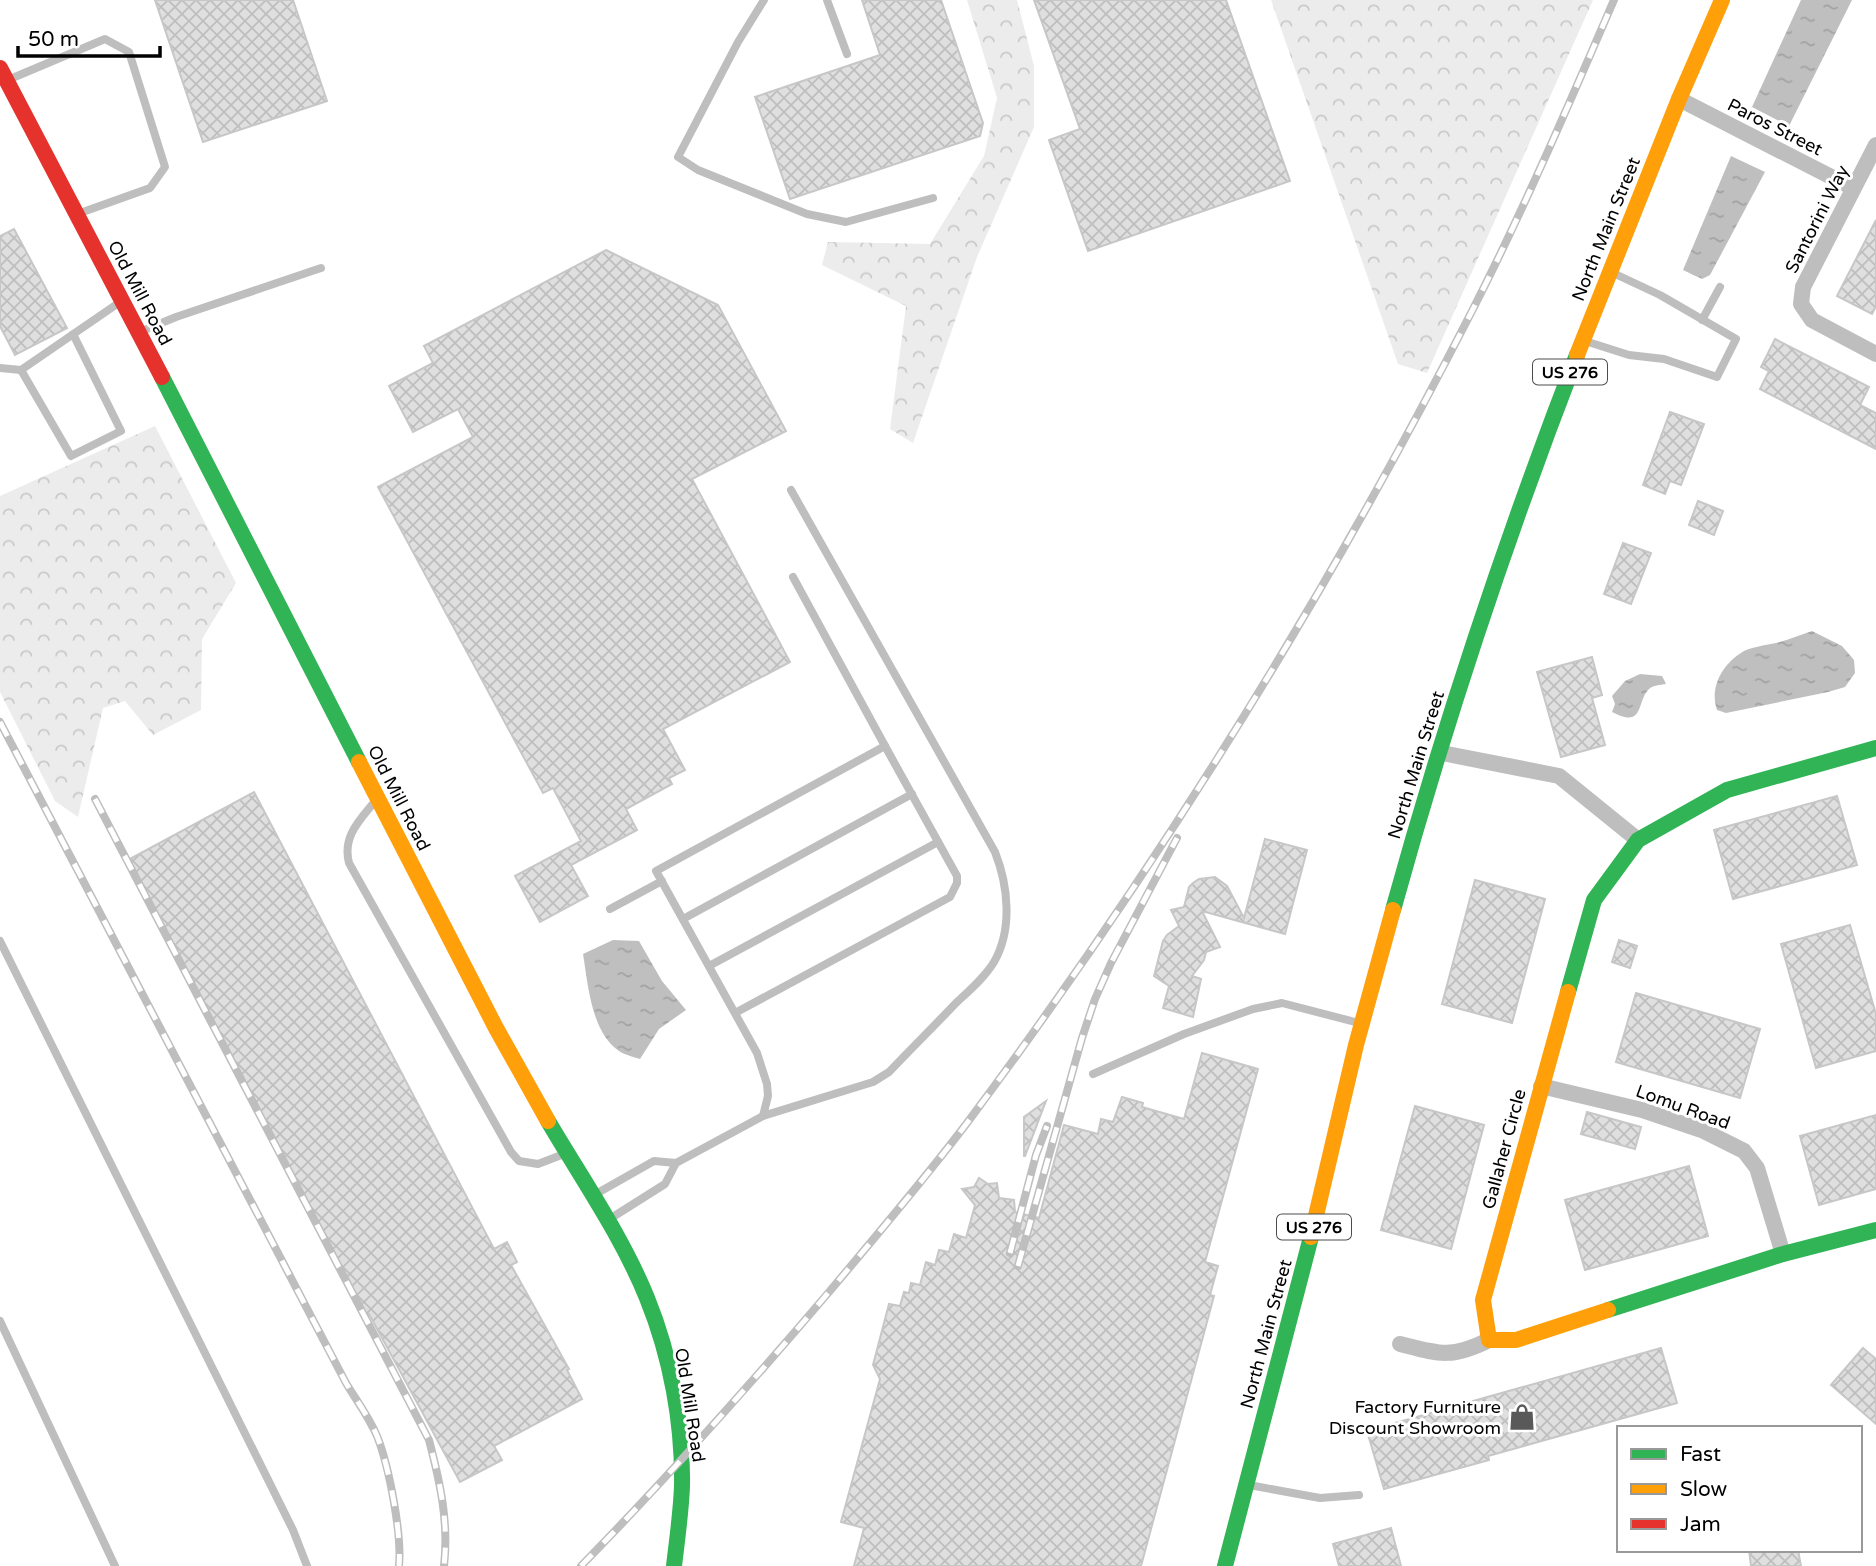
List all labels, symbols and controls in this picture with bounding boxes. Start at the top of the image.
scale bar [18,14,159,58]
text: 50 m [28,27,79,52]
street label: Paros Street [1724,94,1826,160]
street label: North Main Street [1567,154,1645,304]
street label: Santorini Way [1780,161,1854,277]
street label: Old Mill Road [103,237,177,349]
road number: US 276 [1533,360,1607,384]
street label: North Main Street [1383,688,1449,842]
street label: Old Mill Road [363,742,435,854]
street label: Lomu Road [1633,1080,1733,1134]
street label: Gallaher Circle [1477,1087,1531,1211]
road number: US 276 [1277,1214,1351,1240]
street label: North Main Street [1235,1257,1297,1411]
street label: Old Mill Road [670,1346,710,1464]
place label: Factory Furniture Discount Showroom [1329,1396,1501,1439]
shop icon: Factory Furniture Discount Showroom [1507,1402,1537,1432]
legend [1617,1426,1862,1552]
text: Fast [1680,1442,1721,1467]
text: Slow [1680,1477,1728,1502]
text: Jam [1680,1512,1721,1537]

